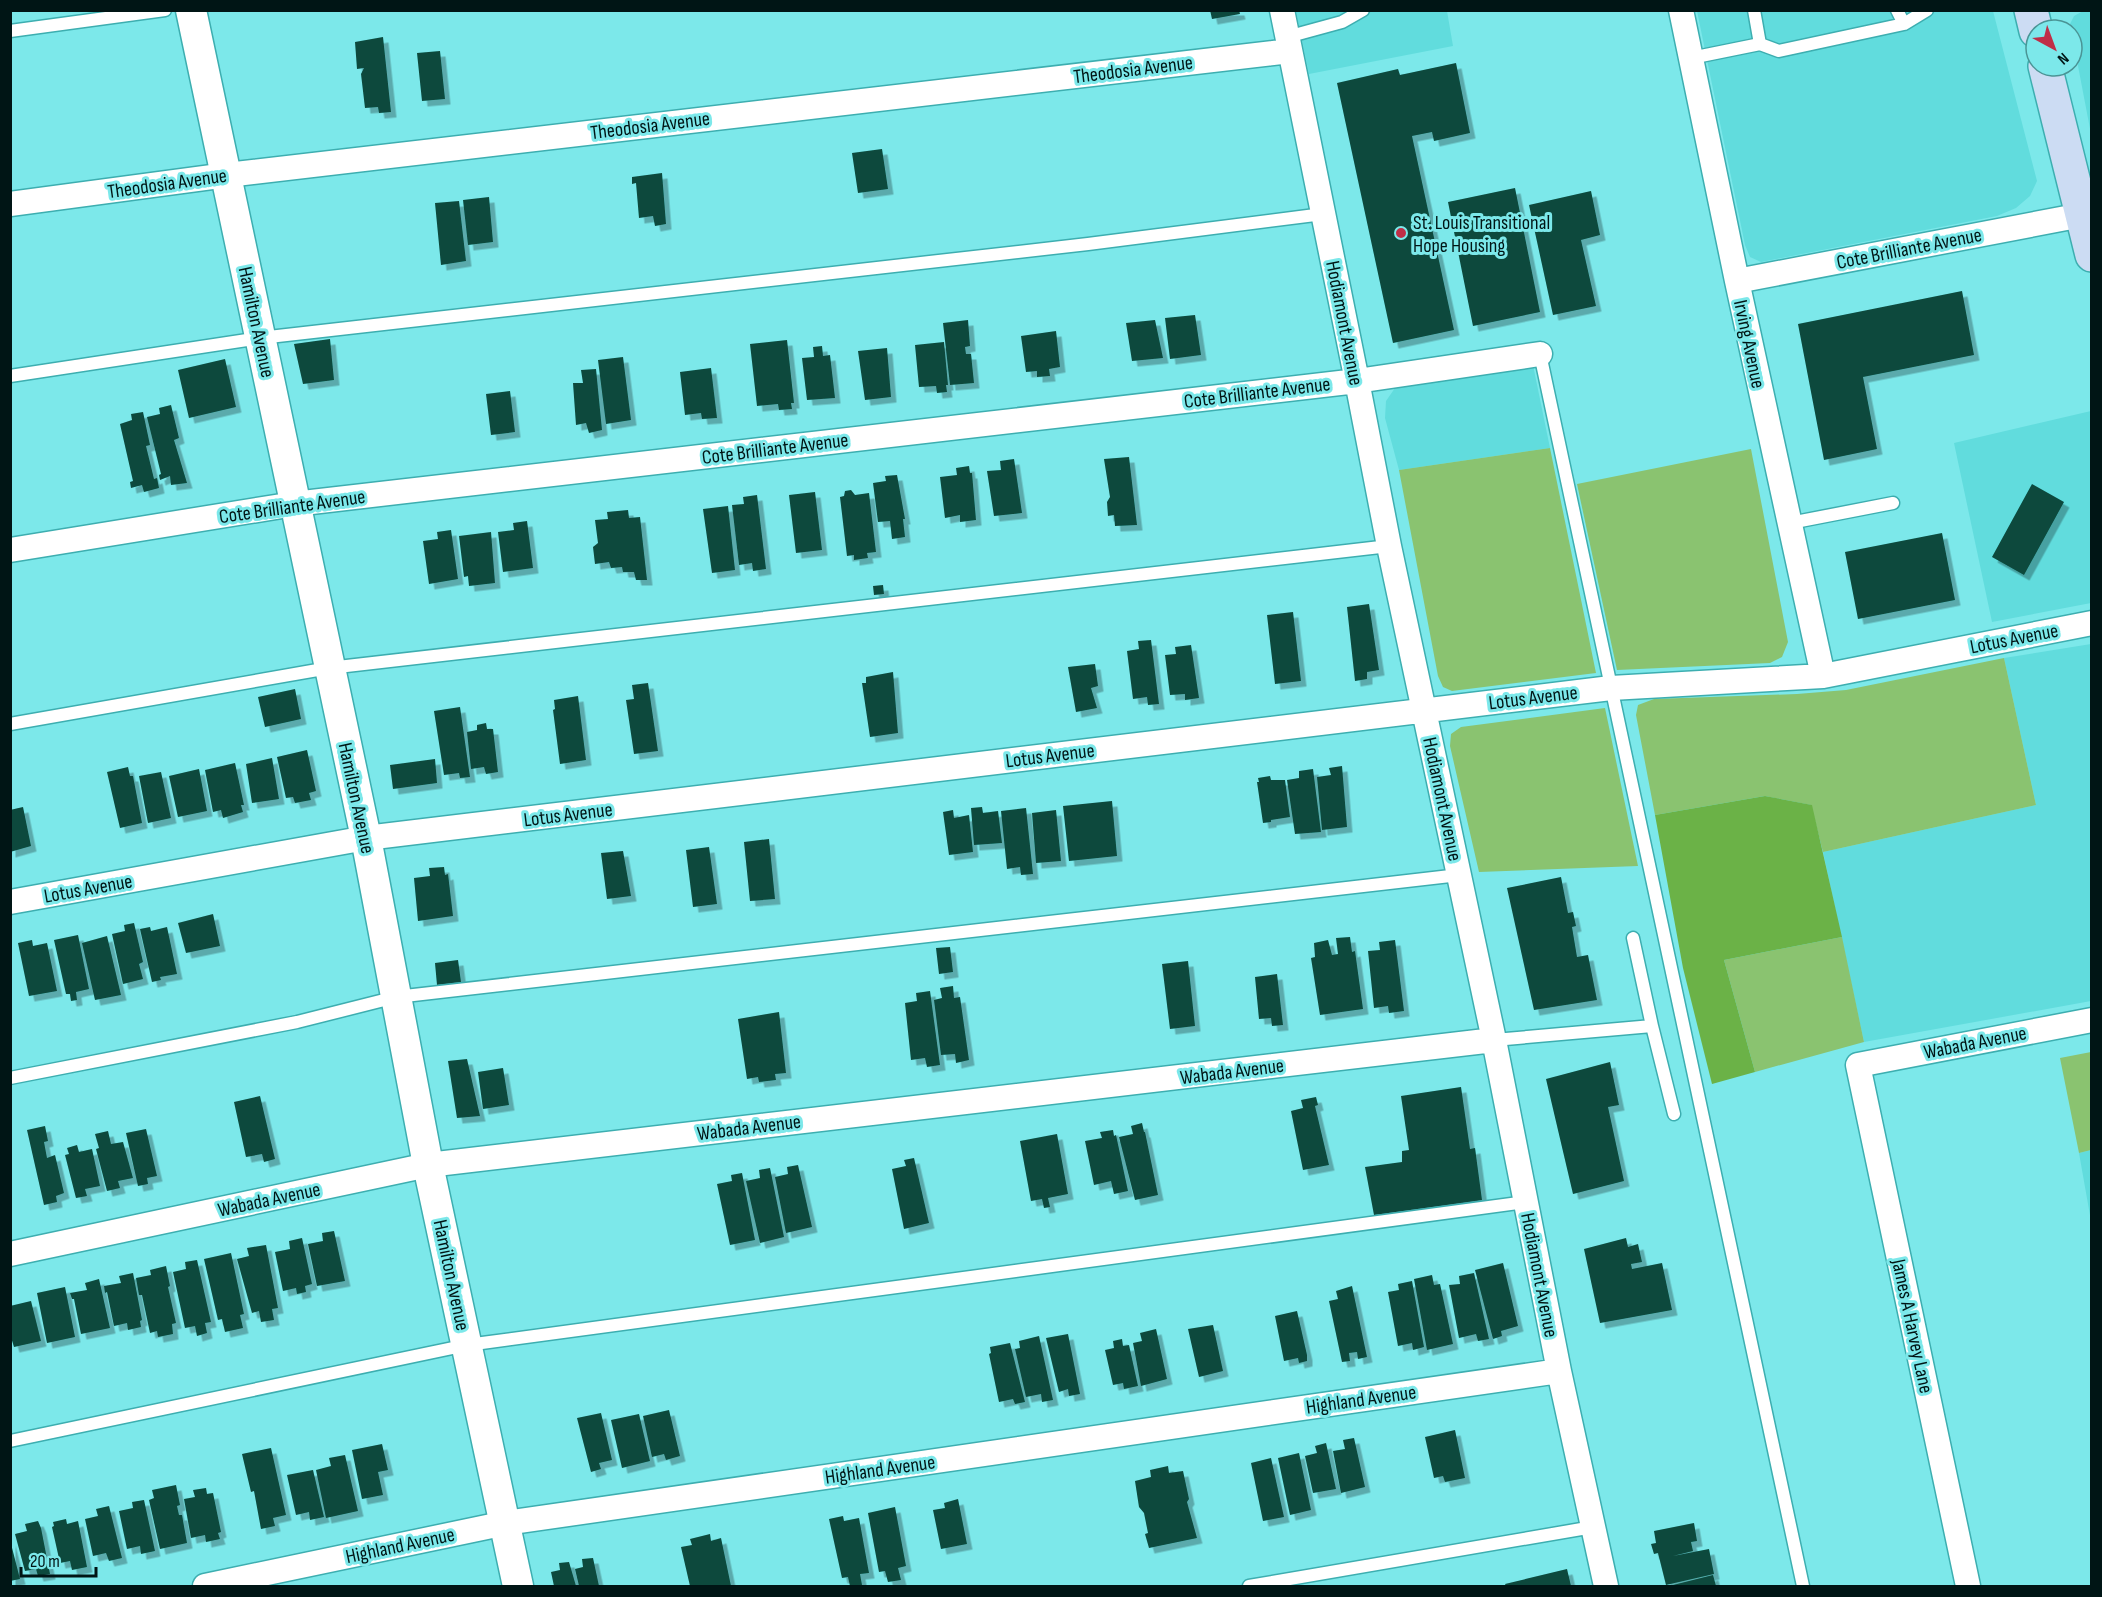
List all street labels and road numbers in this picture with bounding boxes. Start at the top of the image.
street label: Theodosia Avenue [1072,51,1194,89]
street label: Theodosia Avenue [589,107,711,145]
street label: Theodosia Avenue [106,164,228,204]
street label: Cote Brilliante Avenue [1835,223,1984,275]
street label: Hodiamont Avenue [1320,259,1368,387]
street label: Hamilton Avenue [233,264,280,380]
street label: Irving Avenue [1728,298,1770,391]
street label: Cote Brilliante Avenue [1183,372,1332,414]
street label: Cote Brilliante Avenue [701,428,850,470]
street label: Cote Brilliante Avenue [217,485,367,529]
street label: Lotus Avenue [1968,619,2060,659]
street label: Lotus Avenue [1487,681,1579,715]
street label: Hodiamont Avenue [1417,735,1467,863]
street label: Lotus Avenue [1004,739,1096,773]
street label: Hamilton Avenue [333,740,380,856]
street label: Lotus Avenue [522,798,614,832]
street label: Lotus Avenue [42,869,134,909]
street label: Wabada Avenue [1922,1021,2029,1065]
street label: Wabada Avenue [1179,1054,1285,1090]
street label: Wabada Avenue [696,1110,802,1146]
street label: Wabada Avenue [216,1177,323,1223]
street label: Hodiamont Avenue [1515,1211,1563,1339]
street label: Hamilton Avenue [428,1217,475,1333]
street label: James A Harvey Lane [1886,1256,1938,1396]
street label: Highland Avenue [1305,1380,1418,1420]
street label: Highland Avenue [824,1450,937,1490]
street label: Highland Avenue [344,1523,457,1569]

